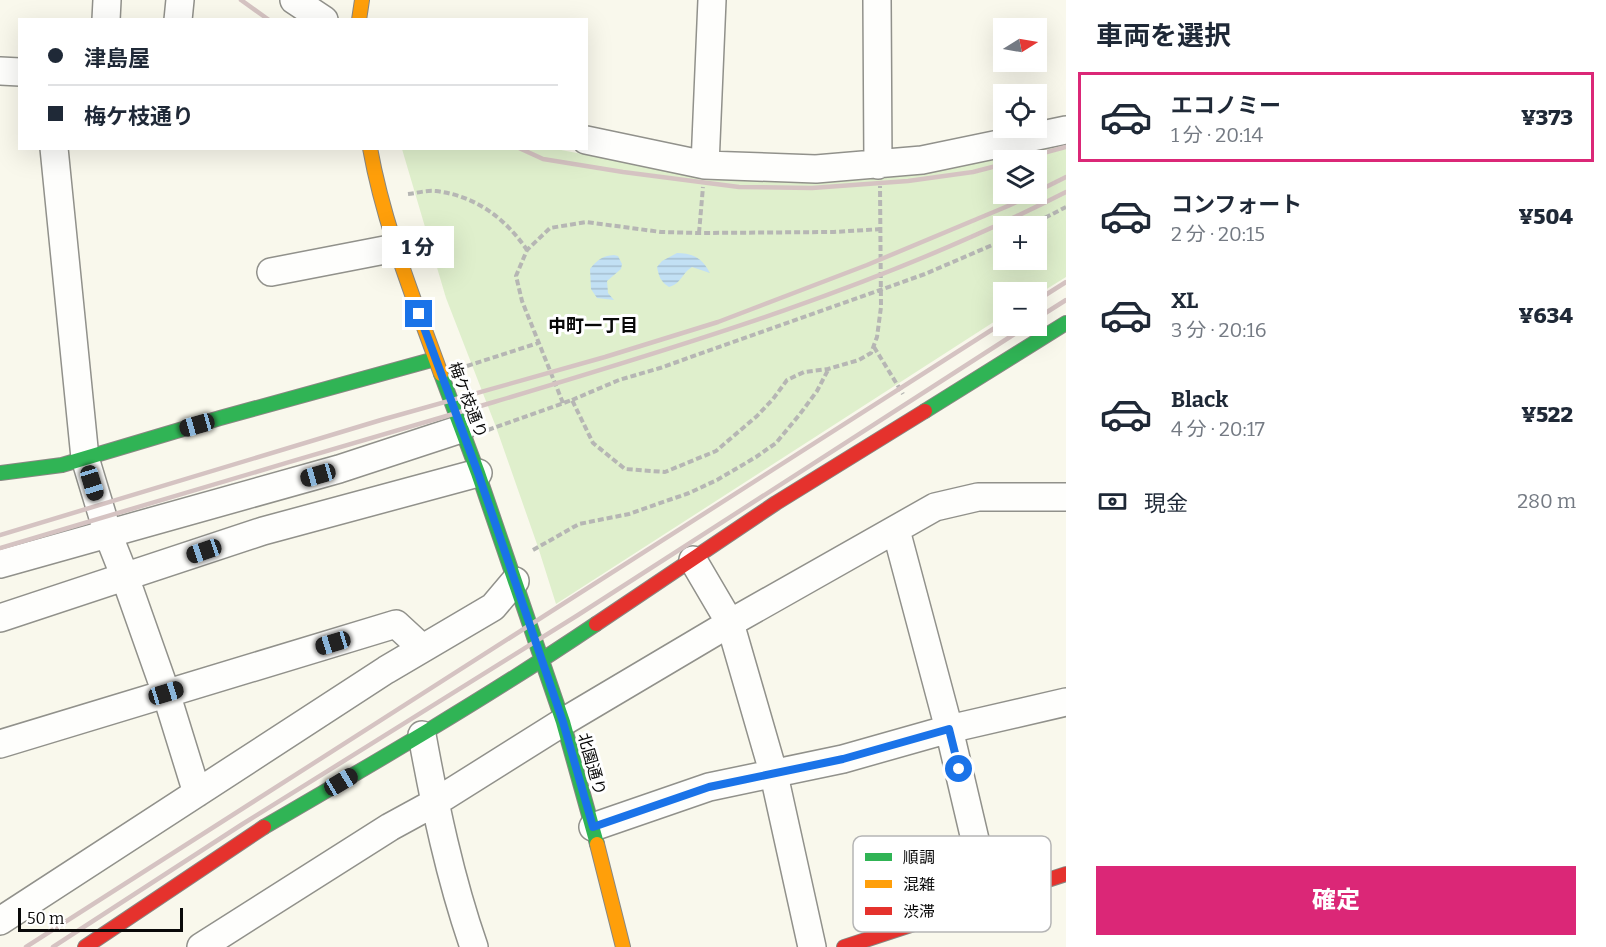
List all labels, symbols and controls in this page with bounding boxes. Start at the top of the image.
north arrow [993,18,1047,72]
map controls [993,18,1047,336]
text: 車両を選択 [1096,20,1231,52]
text: 津島屋 [84,45,150,72]
button: locate [993,84,1047,138]
icon: car [1099,90,1153,144]
text: エコノミー [1171,92,1281,119]
text: 梅ケ枝通り [84,103,194,130]
text: ¥373 [1521,104,1573,131]
text: 1 分 · 20:14 [1171,123,1263,147]
button: layers [993,150,1047,204]
icon: car [1099,189,1153,243]
text: コンフォート [1171,191,1302,218]
text: ¥504 [1519,203,1573,230]
button: + [993,216,1047,270]
text: 2 分 · 20:15 [1171,222,1265,246]
callout: 1 分 [383,227,455,269]
text: 1 分 [402,235,434,259]
button: − [993,282,1047,336]
text: XL [1171,287,1198,314]
icon: car [1099,288,1153,342]
route end [405,300,432,327]
text: ¥634 [1519,302,1573,329]
district label: 中町一丁目 [548,315,638,337]
text: 3 分 · 20:16 [1171,318,1266,342]
street label: 梅ケ枝通り [445,359,491,441]
text: Black [1171,386,1228,413]
icon: car [1099,387,1153,441]
text: ¥522 [1521,401,1573,428]
car [177,411,217,439]
text: 4 分 · 20:17 [1171,417,1265,441]
car [298,461,338,489]
car [78,463,106,503]
icon: cash [1096,485,1129,518]
text: 280 m [1517,489,1576,513]
text: 現金 [1144,490,1188,517]
car [184,537,224,565]
car [313,629,353,657]
car [146,679,186,707]
street label: 北園通り [574,731,610,797]
route start [945,755,972,782]
car [321,765,361,799]
legend [853,836,1051,932]
text: 順調 [903,848,935,867]
button: 確定 [1096,866,1576,935]
text: 混雑 [903,875,935,894]
text: 渋滞 [903,902,935,921]
scale bar [18,905,183,932]
text: 50 m [27,909,64,928]

